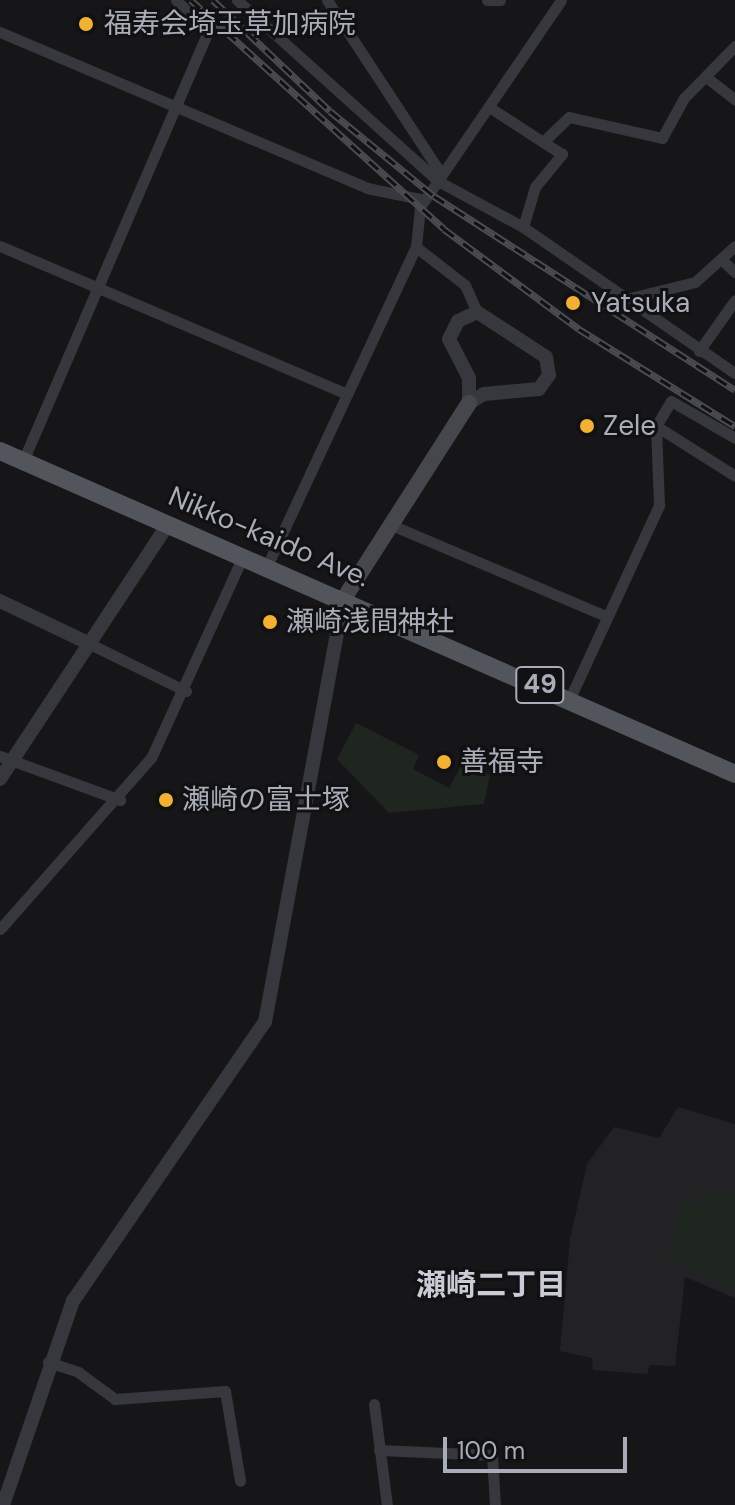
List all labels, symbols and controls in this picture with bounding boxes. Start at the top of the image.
place label: 福寿会埼玉草加病院 [104,7,356,41]
marker: 福寿会埼玉草加病院 [75,13,97,35]
place label: Yatsuka [591,286,690,320]
marker: Yatsuka [562,292,584,314]
place label: Zele [603,409,656,443]
marker: Zele [578,417,596,435]
street label: Nikko-kaido Ave. [163,479,375,595]
place label: 瀬崎浅間神社 [286,605,454,639]
marker: 瀬崎浅間神社 [261,613,279,631]
road number: 49 [514,663,566,707]
place label: 善福寺 [460,745,544,779]
marker: 善福寺 [435,753,453,771]
place label: 瀬崎の富士塚 [182,783,350,817]
marker: 瀬崎の富士塚 [157,791,175,809]
district label: 瀬崎二丁目 [416,1267,566,1303]
scale bar [447,1421,631,1471]
text: 100 m [457,1435,525,1466]

